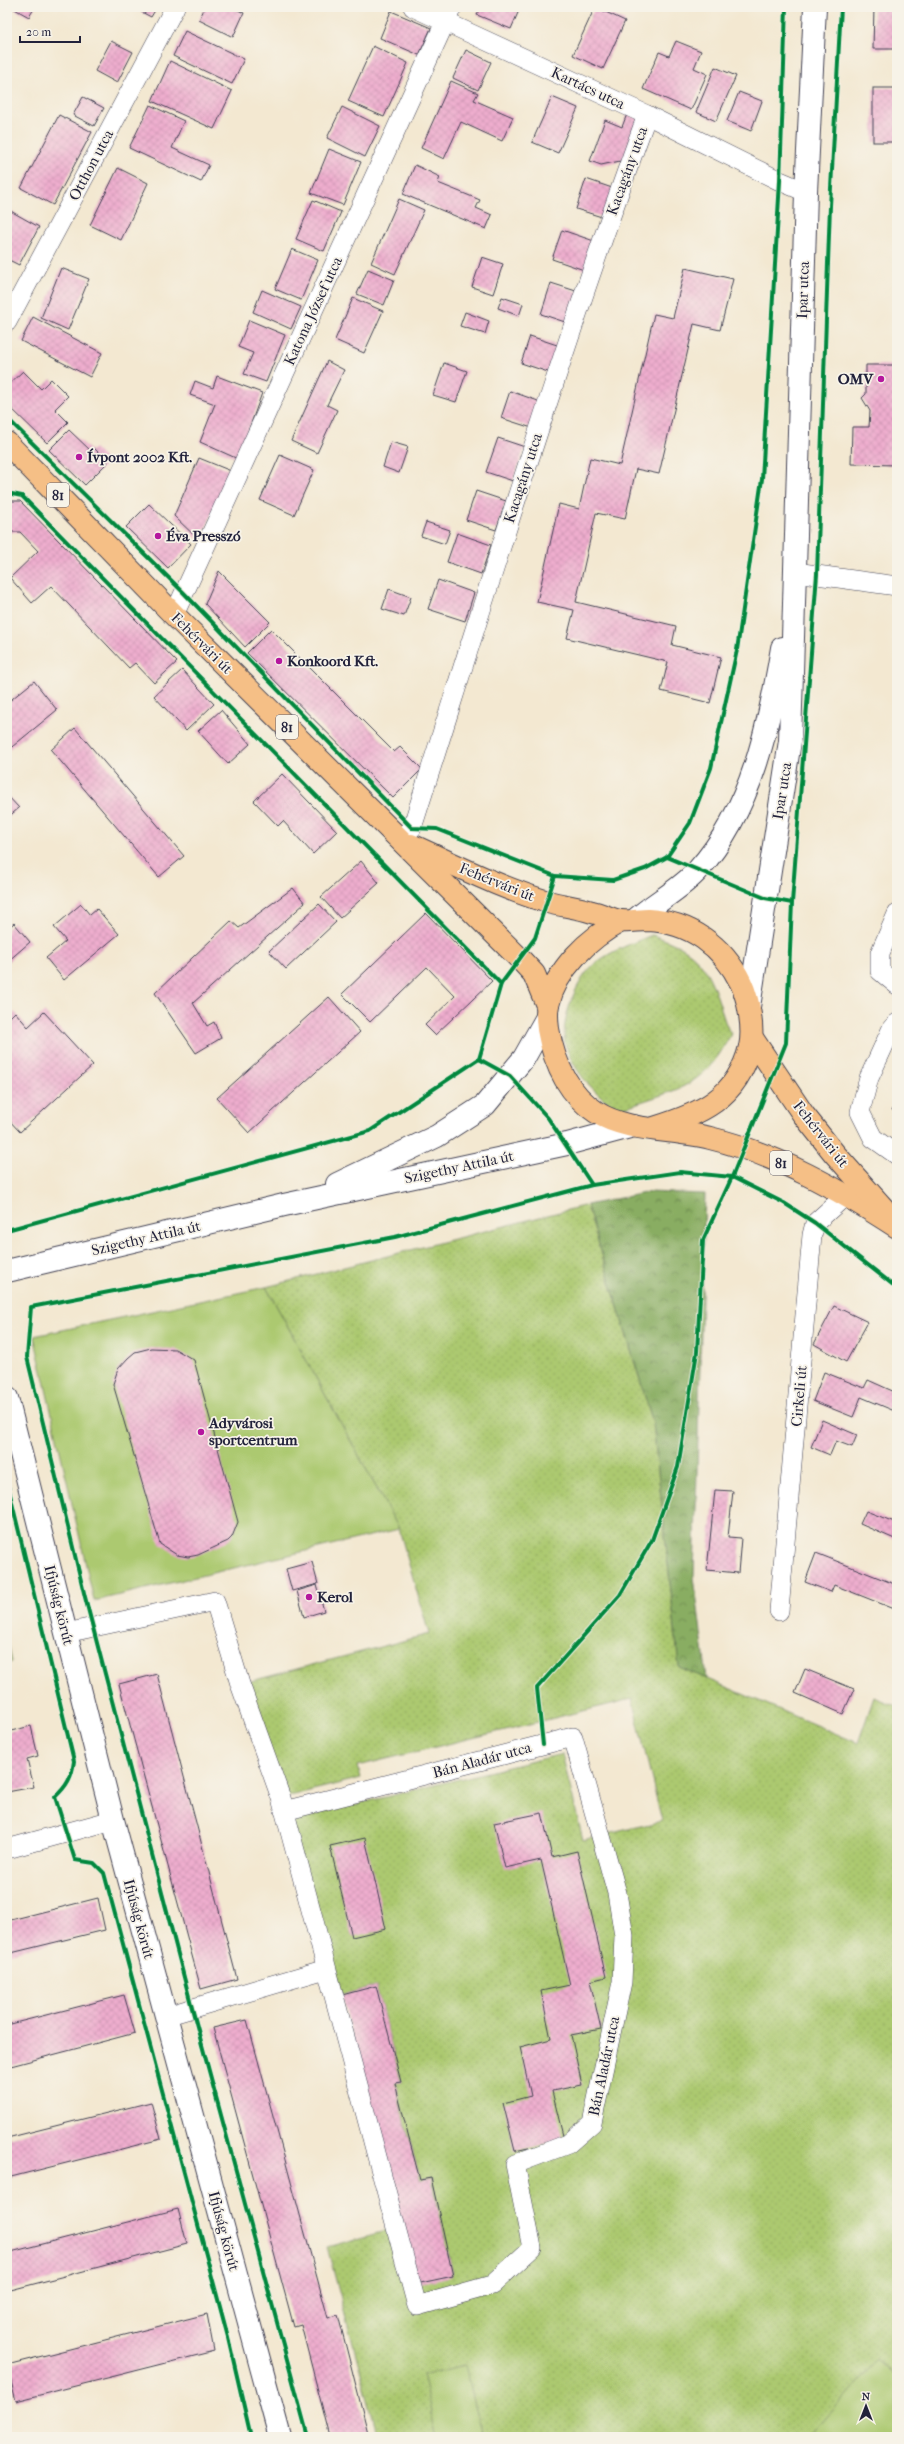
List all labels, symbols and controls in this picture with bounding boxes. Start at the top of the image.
scale bar [20,18,80,44]
text: 20 m [26,25,51,39]
street label: Kartács utca [548,63,629,113]
street label: Kacagány utca [603,123,652,218]
street label: Otthon utca [65,126,118,204]
street label: Katona József utca [280,253,346,368]
street label: Ipar utca [793,260,813,319]
place label: OMV [838,370,874,388]
marker: OMV [876,374,886,384]
street label: Kacagány utca [500,430,546,525]
place label: Ívpont 2002 Kft. [87,448,192,466]
marker: Ívpont 2002 Kft. [74,452,84,462]
road number: 81 [47,483,69,507]
place label: Éva Presszó [166,527,241,545]
marker: Éva Presszó [153,531,163,541]
street label: Fehérvári út [167,608,237,678]
place label: Konkoord Kft. [287,652,378,670]
marker: Konkoord Kft. [274,656,284,666]
road number: 81 [276,715,298,739]
street label: Ipar utca [769,760,796,821]
street label: Fehérvári út [457,859,538,905]
street label: Fehérvári út [789,1097,853,1171]
street label: Szigethy Attila út [403,1146,516,1187]
road number: 81 [770,1151,792,1175]
street label: Szigethy Attila út [90,1217,203,1259]
street label: Cirkeli út [787,1364,811,1427]
place label: Adyvárosi sportcentrum [208,1414,298,1449]
marker: Adyvárosi sportcentrum [196,1427,206,1437]
street label: Ifjúság körút [40,1563,78,1648]
place label: Kerol [317,1588,354,1606]
marker: Kerol [304,1592,314,1602]
street label: Bán Aladár utca [431,1738,534,1782]
street label: Ifjúság körút [120,1877,158,1962]
street label: Bán Aladár utca [585,2013,624,2118]
street label: Ifjúság körút [205,2189,243,2274]
north arrow [846,2386,886,2426]
text: N [862,2390,871,2403]

